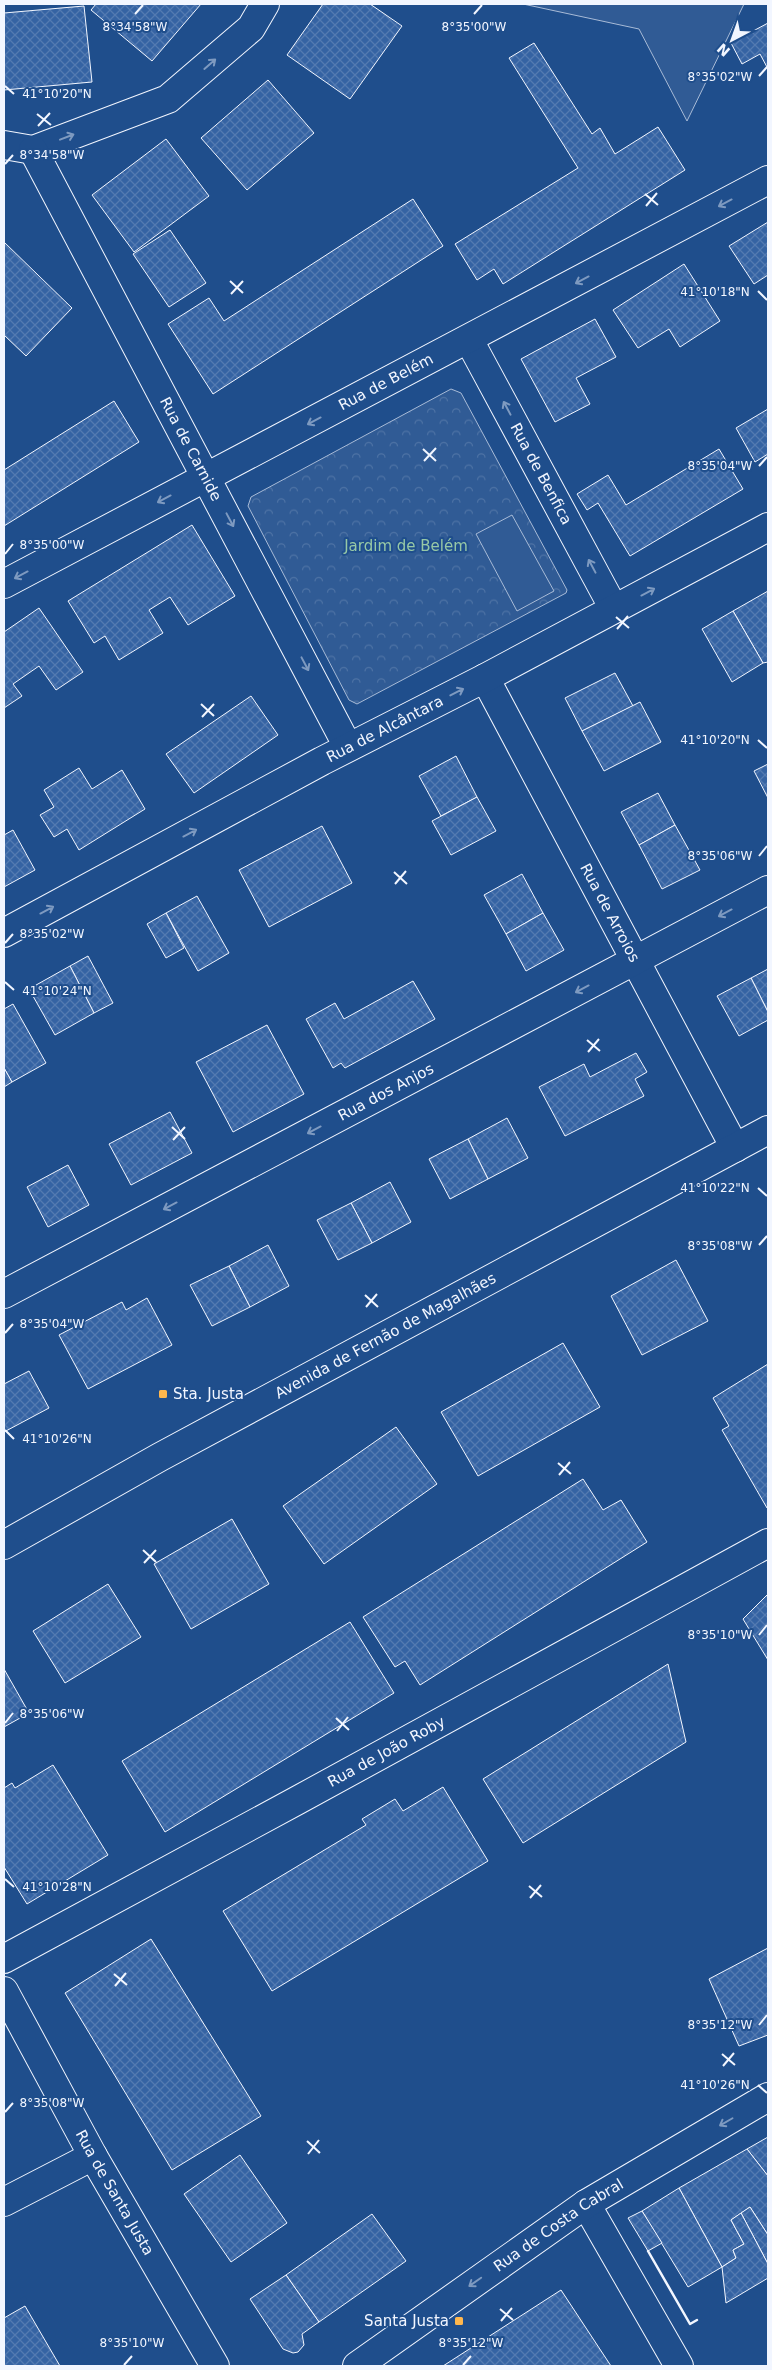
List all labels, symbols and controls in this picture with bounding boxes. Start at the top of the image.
north arrow [707,15,757,65]
text: 8°34'58"W [103,20,168,34]
text: 8°35'00"W [442,20,507,34]
text: N [714,40,733,60]
one-way arrow [203,58,216,69]
text: 8°35'02"W [688,70,753,84]
text: 41°10'20"N [22,87,92,101]
one-way arrow [59,132,74,141]
text: 8°34'58"W [20,148,85,162]
one-way arrow [718,198,733,208]
one-way arrow [575,276,590,285]
text: 41°10'18"N [680,285,750,299]
street label: Rua de Belém [336,350,436,414]
street label: Rua de Carnide [156,394,225,504]
one-way arrow [501,401,511,415]
one-way arrow [307,416,322,426]
street label: Rua de Benfica [506,420,576,528]
text: 8°35'04"W [688,459,753,473]
one-way arrow [157,495,172,505]
one-way arrow [226,512,235,527]
park label: Jardim de Belém [343,537,468,555]
text: 8°35'00"W [20,538,85,552]
one-way arrow [587,559,596,574]
one-way arrow [14,571,28,581]
one-way arrow [640,586,654,596]
one-way arrow [301,656,310,671]
one-way arrow [450,687,465,697]
street label: Rua de Alcântara [323,692,446,766]
text: 41°10'20"N [680,733,750,747]
one-way arrow [182,827,196,837]
text: 8°35'06"W [688,849,753,863]
street label: Rua de Arroios [576,860,644,965]
one-way arrow [39,905,54,915]
one-way arrow [718,908,733,918]
text: 8°35'02"W [20,927,85,941]
text: 41°10'24"N [22,984,92,998]
one-way arrow [575,985,590,994]
street label: Rua dos Anjos [335,1059,437,1125]
one-way arrow [307,1126,322,1135]
text: 41°10'22"N [680,1181,750,1195]
one-way arrow [163,1201,178,1211]
text: 8°35'08"W [688,1239,753,1253]
street label: Avenida de Fernão de Magalhães [272,1269,499,1403]
text: 8°35'04"W [20,1317,85,1331]
place label: Sta. Justa [173,1385,244,1403]
marker: Sta. Justa [157,1388,169,1400]
text: 41°10'26"N [22,1432,92,1446]
text: 8°35'10"W [688,1628,753,1642]
text: 8°35'06"W [20,1707,85,1721]
street label: Rua de João Roby [325,1712,448,1791]
text: 41°10'28"N [22,1880,92,1894]
text: 8°35'12"W [688,2018,753,2032]
text: 41°10'26"N [680,2078,750,2092]
text: 8°35'08"W [20,2096,85,2110]
one-way arrow [720,2117,734,2127]
street label: Rua de Santa Justa [72,2127,158,2259]
street label: Rua de Costa Cabral [490,2175,627,2275]
one-way arrow [468,2277,482,2287]
place label: Santa Justa [364,2312,449,2330]
marker: Santa Justa [453,2315,465,2327]
text: 8°35'10"W [100,2336,165,2350]
text: 8°35'12"W [439,2336,504,2350]

